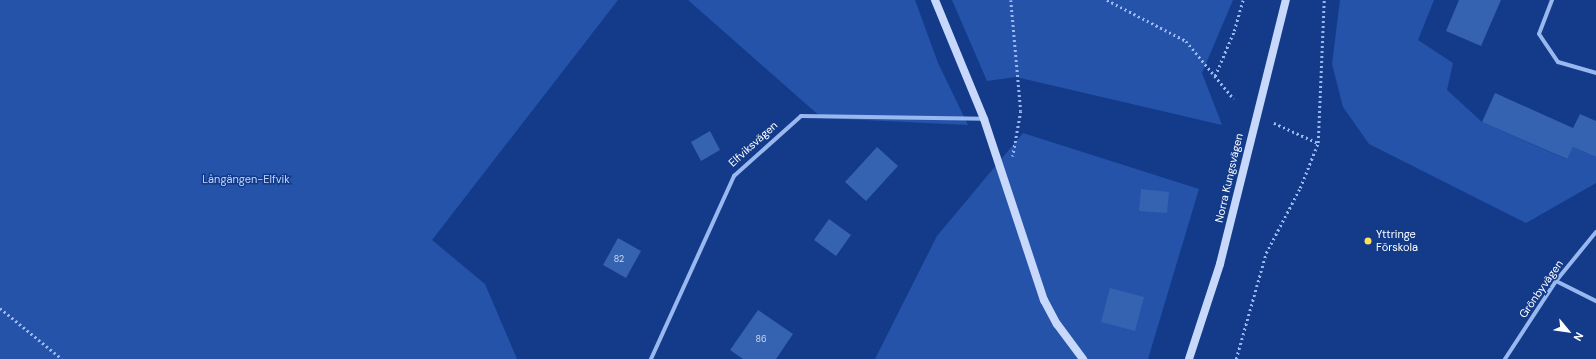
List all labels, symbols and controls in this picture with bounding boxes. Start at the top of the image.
street label: Elfviksvägen [726,119,780,169]
street label: Norra Kungsvägen [1212,132,1246,224]
park label: Långängen-Elfvik [202,172,290,186]
place label: Yttringe Förskola [1376,228,1418,254]
marker: Yttringe Förskola [1363,236,1373,246]
house number: 82 [614,254,624,264]
street label: Grönbyvägen [1516,258,1566,320]
north arrow [1548,311,1588,351]
text: N [1570,330,1587,344]
house number: 86 [755,334,767,344]

